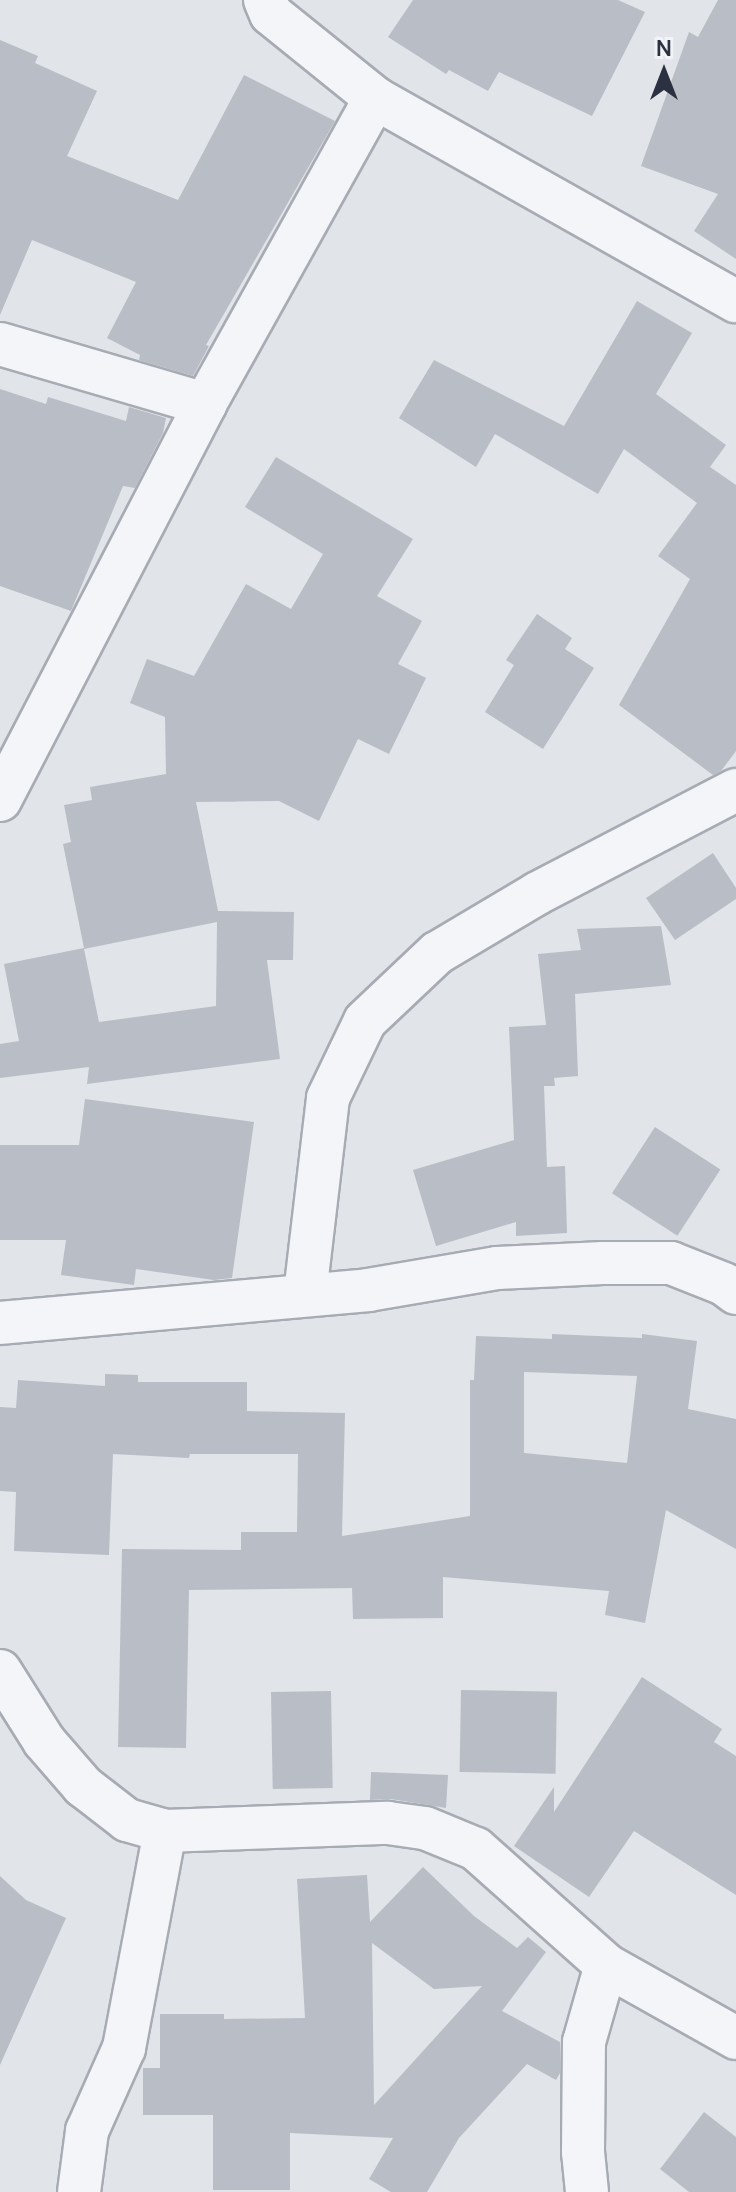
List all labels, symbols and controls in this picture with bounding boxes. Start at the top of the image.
north arrow [624,32,704,112]
text: N [656,33,672,63]

